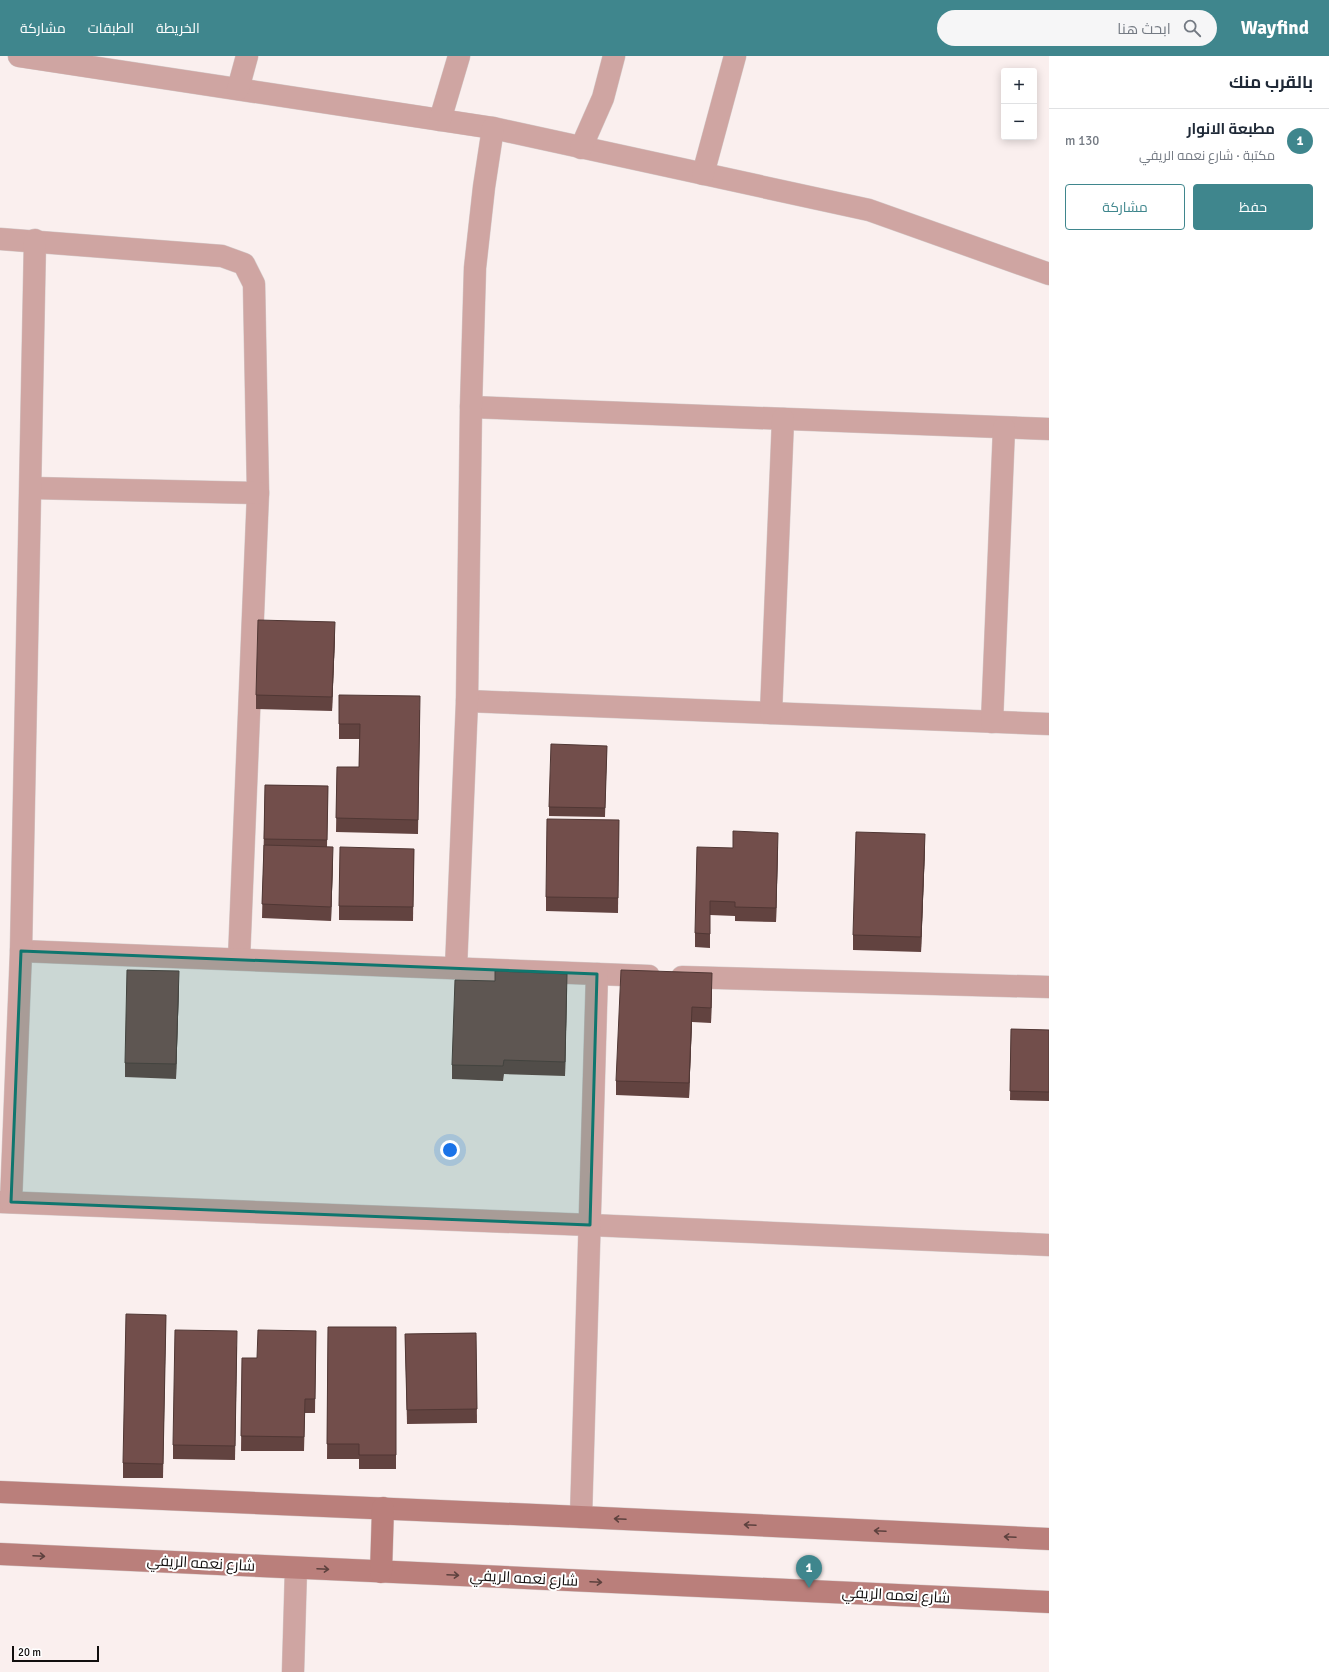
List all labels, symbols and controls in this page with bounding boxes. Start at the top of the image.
search box [937,10,1217,46]
text: Wayfind [1241,16,1309,40]
icon: search [1181,17,1203,39]
text: مشاركة [20,20,66,37]
text: الطبقات [88,20,134,37]
text: الخريطة [156,20,200,37]
text: ابحث هنا [1117,20,1171,38]
map controls [1001,68,1037,140]
button: + [1001,68,1037,104]
text: بالقرب منك [1229,72,1313,93]
button: − [1001,104,1037,140]
text: مطبعة الانوار [1187,120,1275,138]
text: 130 m [1065,133,1099,149]
text: 1 [1296,133,1304,149]
text: مكتبة · شارع نعمه الريفي [1139,148,1275,164]
button: مشاركة [1065,184,1185,230]
button: حفظ [1193,184,1313,230]
your location [440,1140,460,1160]
one-way arrow [614,1515,627,1522]
one-way arrow [744,1521,757,1528]
one-way arrow [874,1527,887,1535]
one-way arrow [1004,1534,1017,1541]
street label: شارع نعمه الريفي [146,1551,256,1578]
one-way arrow [32,1552,45,1560]
pin: 1 [796,1555,822,1588]
one-way arrow [316,1565,329,1573]
street label: شارع نعمه الريفي [469,1566,579,1593]
one-way arrow [446,1571,459,1579]
one-way arrow [589,1578,602,1585]
street label: شارع نعمه الريفي [841,1583,951,1610]
scale bar [12,1644,99,1663]
text: 20 m [18,1646,41,1659]

